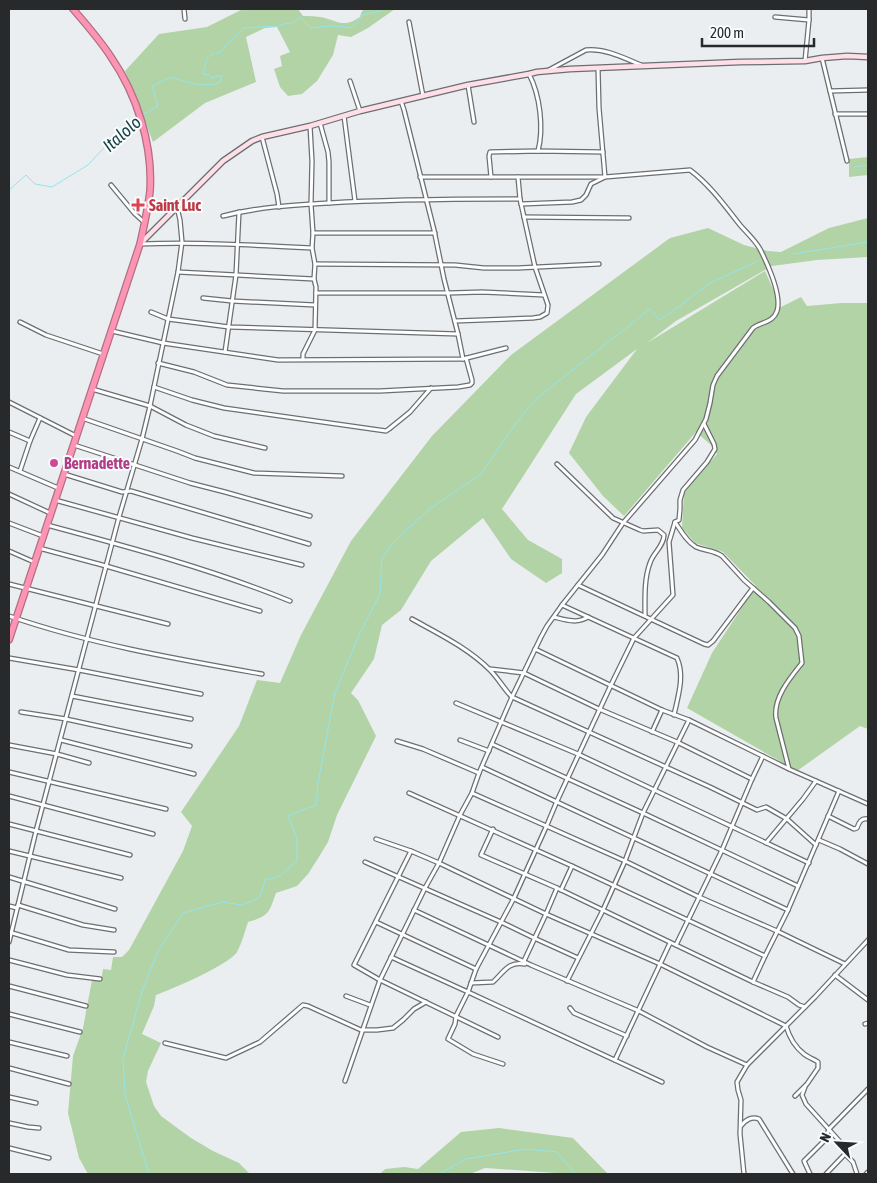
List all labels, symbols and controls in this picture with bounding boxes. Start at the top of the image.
scale bar [702,15,814,47]
text: 200 m [710,24,744,41]
water label: Italolo [98,111,145,156]
place label: Saint Luc [149,196,201,214]
marker: Saint Luc [131,198,145,212]
place label: Bernadette [64,454,130,472]
marker: Bernadette [48,457,60,469]
north arrow [812,1118,862,1168]
text: N [816,1130,834,1145]

